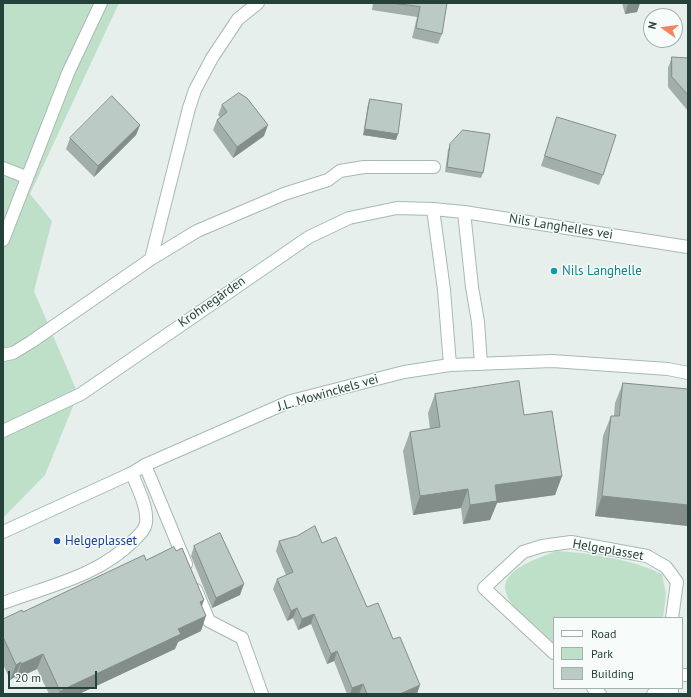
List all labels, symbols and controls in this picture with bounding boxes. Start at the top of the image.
north arrow [643,8,683,48]
text: N [645,20,660,31]
street label: Nils Langhelles vei [508,211,614,243]
place label: Nils Langhelle [562,263,642,279]
marker: Nils Langhelle [549,266,559,276]
street label: Krohnegården [175,273,249,331]
street label: J.L. Mowinckels vei [276,371,380,415]
place label: Helgeplasset [65,533,137,549]
marker: Helgeplasset [52,536,62,546]
street label: Helgeplasset [571,536,645,564]
legend [553,617,683,689]
text: Road [591,626,616,641]
text: Park [591,646,613,661]
scale bar [10,663,99,689]
text: Building [591,666,634,681]
text: 20 m [15,670,41,685]

